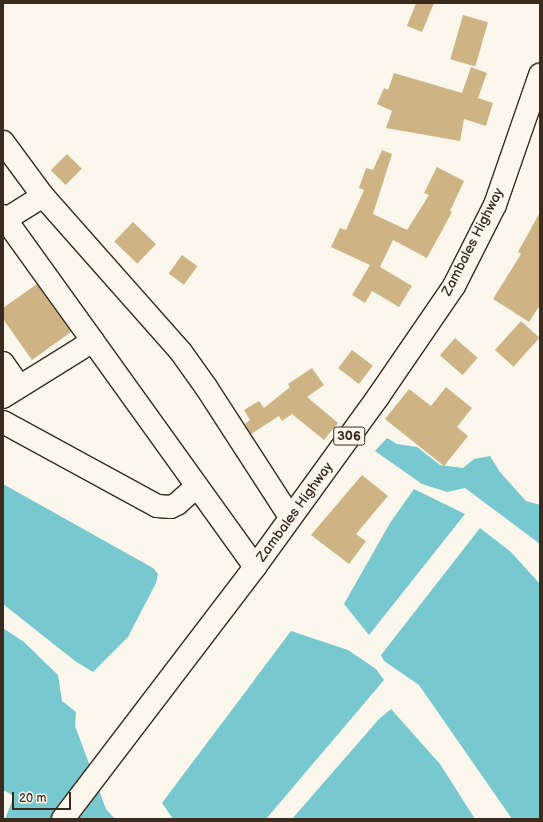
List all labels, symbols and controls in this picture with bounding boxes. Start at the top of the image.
street label: Zambales Highway [439,185,507,299]
road number: 306 [333,425,365,447]
street label: Zambales Highway [253,459,337,565]
scale bar [14,784,73,810]
text: 20 m [19,791,46,806]

